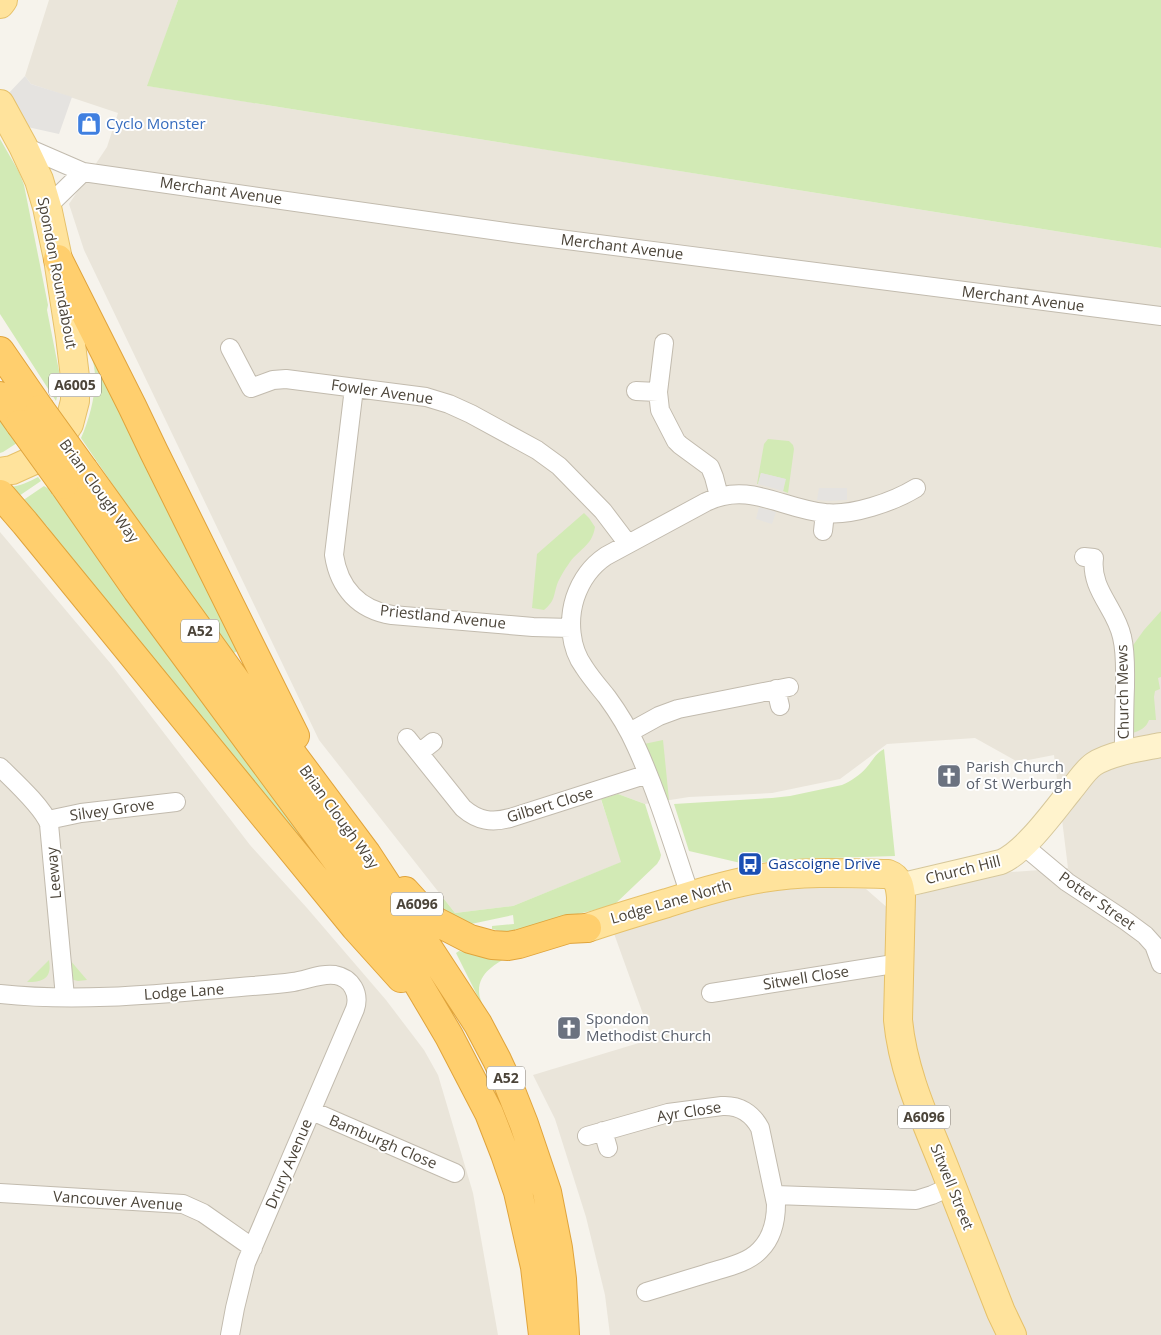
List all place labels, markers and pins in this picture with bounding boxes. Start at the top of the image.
shop icon: Cyclo Monster [76,111,102,137]
place label: Cyclo Monster [106,113,206,133]
place label: Parish Church of St Werburgh [966,756,1072,793]
church icon: Parish Church of St Werburgh [936,763,962,789]
bus stop icon: Gascoigne Drive [737,851,763,877]
place label: Gascoigne Drive [768,853,881,873]
place label: Spondon Methodist Church [586,1008,711,1045]
church icon: Spondon Methodist Church [556,1015,582,1041]

